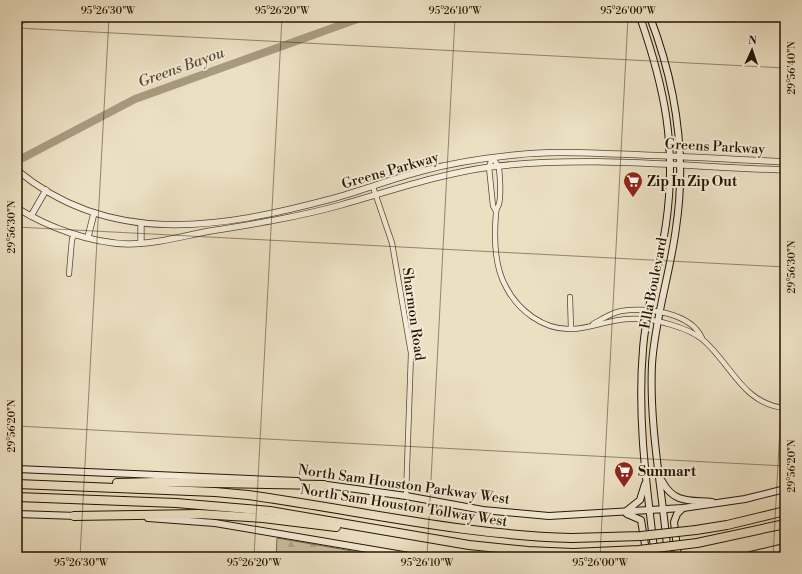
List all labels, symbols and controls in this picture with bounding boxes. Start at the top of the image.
text: 95°26'30"W [81,5,136,17]
text: 95°26'20"W [255,5,310,17]
text: 95°26'10"W [429,5,482,17]
text: 95°26'00"W [600,5,657,17]
north arrow [732,30,772,70]
text: N [748,34,757,48]
text: 29°56'40"N [786,41,798,95]
water label: Greens Bayou [135,43,227,92]
street label: Greens Parkway [664,135,766,159]
street label: Greens Parkway [340,148,441,193]
supermarket icon: Zip In Zip Out [622,170,644,198]
place label: Zip In Zip Out [647,173,738,191]
text: 29°56'30"N [6,200,18,253]
street label: Ella Boulevard [636,236,672,330]
text: 29°56'30"N [786,240,798,293]
street label: Sharmon Road [398,267,428,362]
text: 29°56'20"N [6,399,18,452]
text: 29°56'20"N [786,439,798,492]
supermarket icon: Sunmart [613,460,635,488]
street label: North Sam Houston Parkway West [297,461,511,509]
place label: Sunmart [638,463,697,481]
street label: North Sam Houston Tollway West [299,481,509,531]
text: 95°26'30"W [54,557,109,569]
text: 95°26'20"W [227,557,282,569]
text: 95°26'10"W [401,557,454,569]
text: 95°26'00"W [572,557,629,569]

